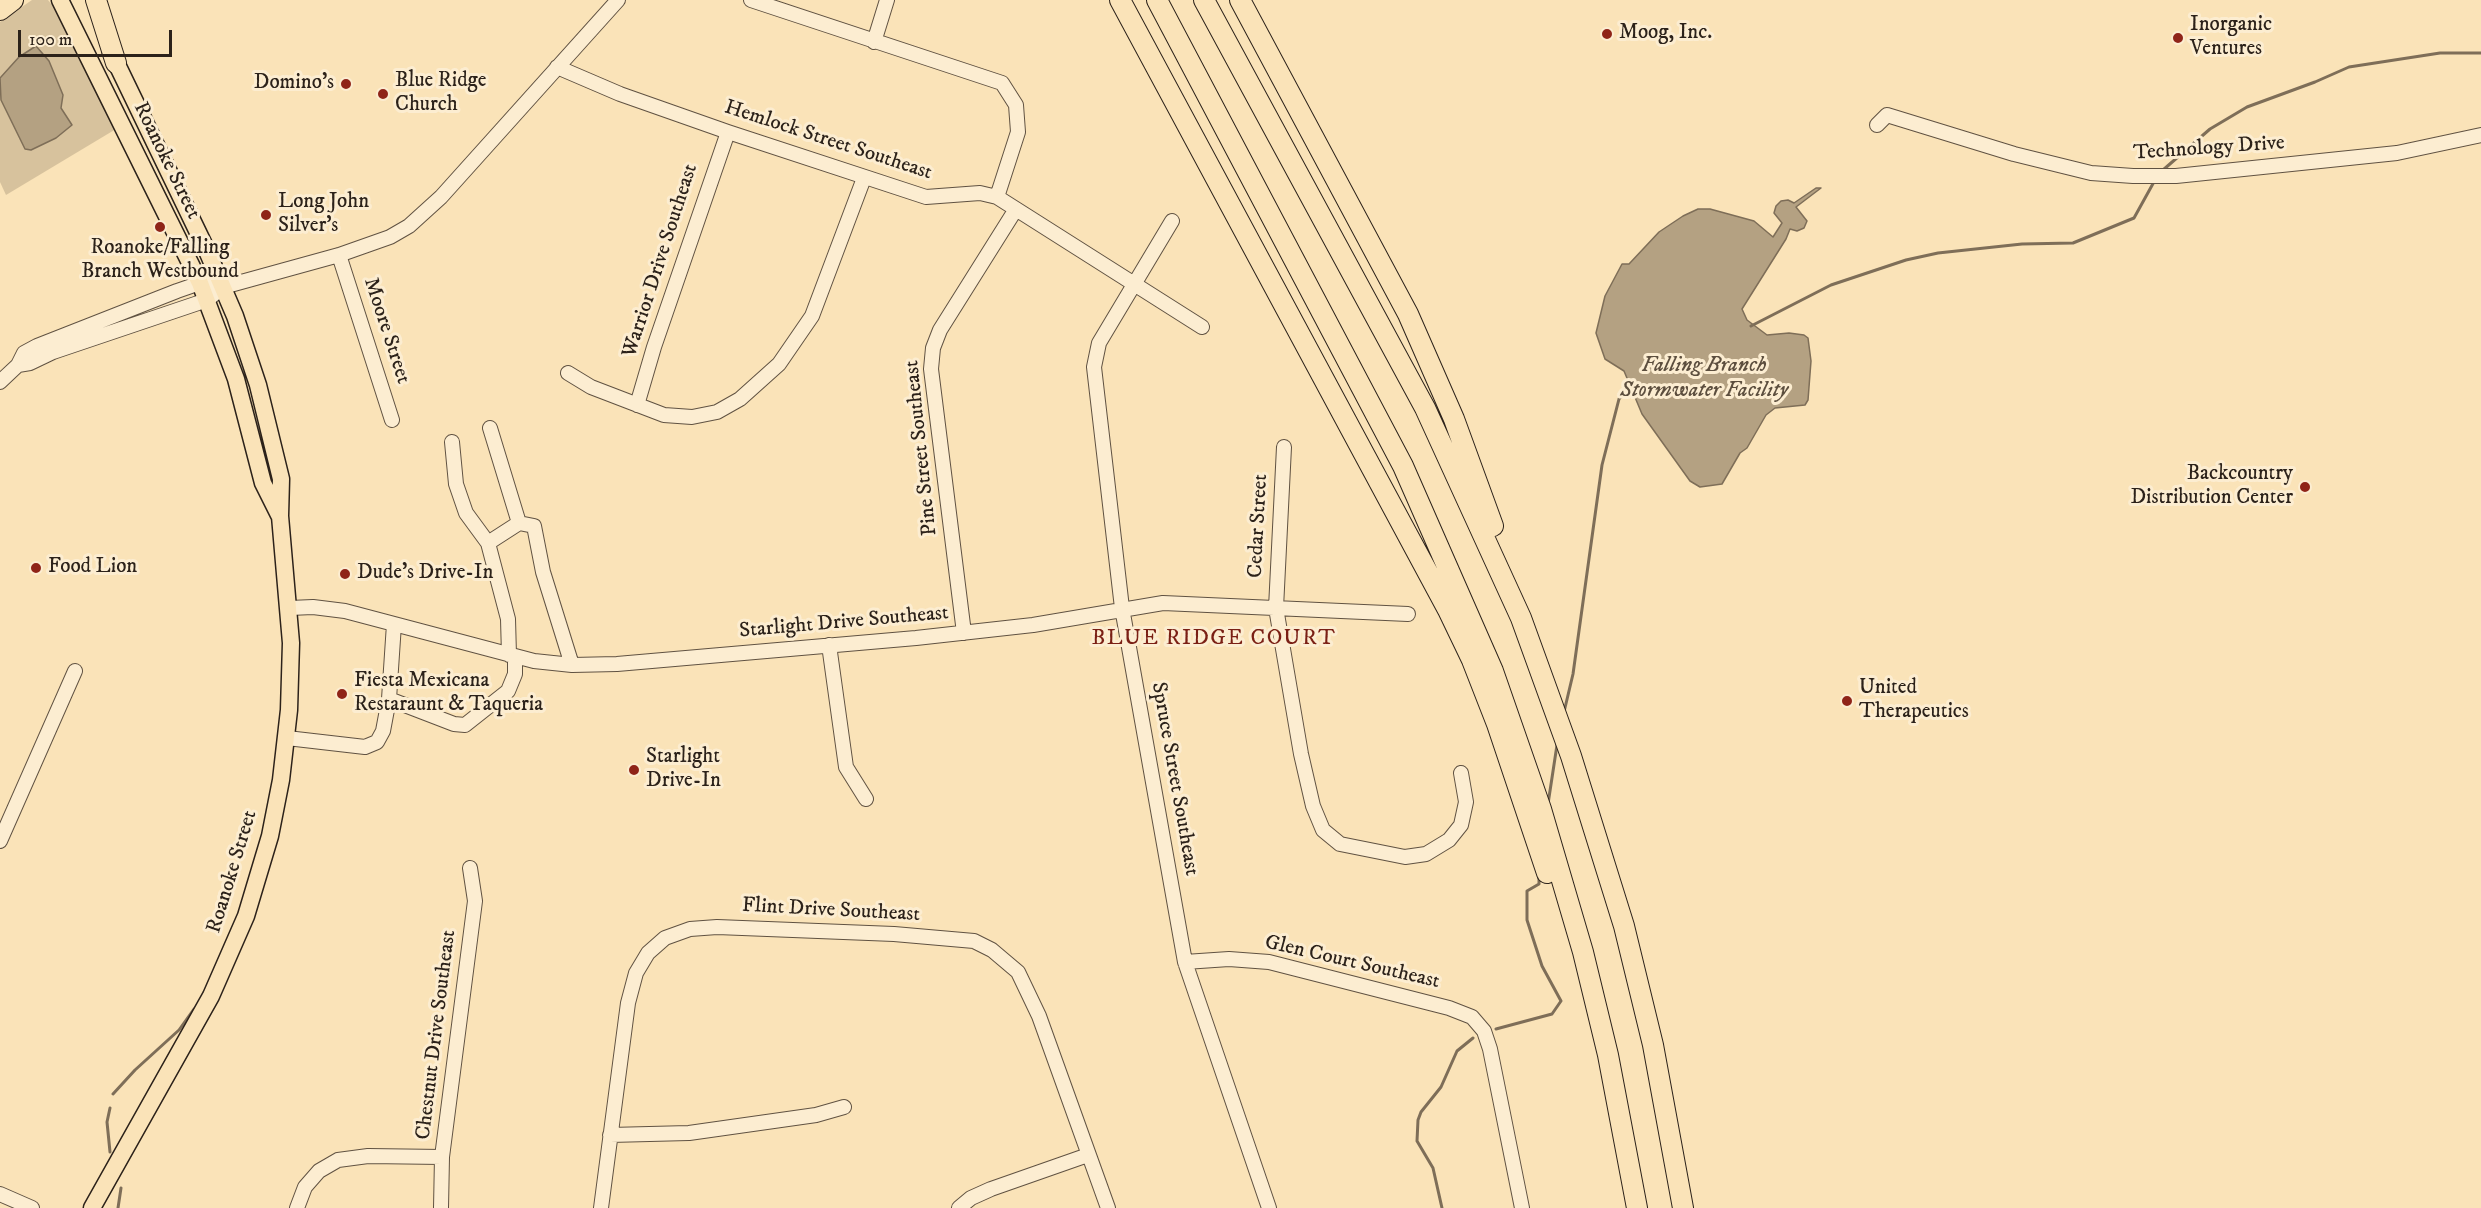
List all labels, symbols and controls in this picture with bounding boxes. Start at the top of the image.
place label: Inorganic Ventures [2190,13,2272,63]
scale bar [21,18,176,56]
place label: Moog, Inc. [1619,21,1712,47]
marker: Moog, Inc. [1600,27,1614,41]
text: 100 m [29,29,72,51]
marker: Inorganic Ventures [2171,31,2185,45]
place label: Blue Ridge Church [395,69,487,119]
place label: Domino's [254,71,334,97]
marker: Domino's [339,77,353,91]
marker: Blue Ridge Church [376,87,390,101]
street label: Hemlock Street Southeast [721,96,935,186]
street label: Roanoke Street [127,98,205,224]
street label: Technology Drive [2132,131,2286,167]
street label: Warrior Drive Southeast [618,161,704,361]
place label: Long John Silver's [278,190,369,240]
marker: Long John Silver's [259,208,273,222]
marker: Roanoke/Falling Branch Westbound [153,220,167,234]
place label: Roanoke/Falling Branch Westbound [81,236,239,286]
street label: Moore Street [357,275,415,387]
water label: Falling Branch Stormwater Facility [1620,353,1788,404]
street label: Pine Street Southeast [900,359,944,537]
place label: Backcountry Distribution Center [2130,462,2293,512]
street label: Cedar Street [1244,473,1274,579]
marker: Backcountry Distribution Center [2298,480,2312,494]
place label: Food Lion [48,555,137,581]
marker: Food Lion [29,561,43,575]
place label: Dude's Drive-In [357,561,493,587]
marker: Dude's Drive-In [338,567,352,581]
street label: Starlight Drive Southeast [738,601,950,645]
district label: BLUE RIDGE COURT [1092,626,1336,652]
place label: Fiesta Mexicana Restaraunt & Taqueria [354,669,543,719]
place label: United Therapeutics [1859,676,1969,726]
street label: Spruce Street Southeast [1145,680,1203,878]
marker: Fiesta Mexicana Restaraunt & Taqueria [335,687,349,701]
marker: United Therapeutics [1840,694,1854,708]
place label: Starlight Drive-In [646,745,721,795]
marker: Starlight Drive-In [627,763,641,777]
street label: Roanoke Street [202,808,264,936]
street label: Flint Drive Southeast [741,894,921,928]
street label: Chestnut Drive Southeast [412,929,462,1141]
street label: Glen Court Southeast [1262,931,1442,995]

